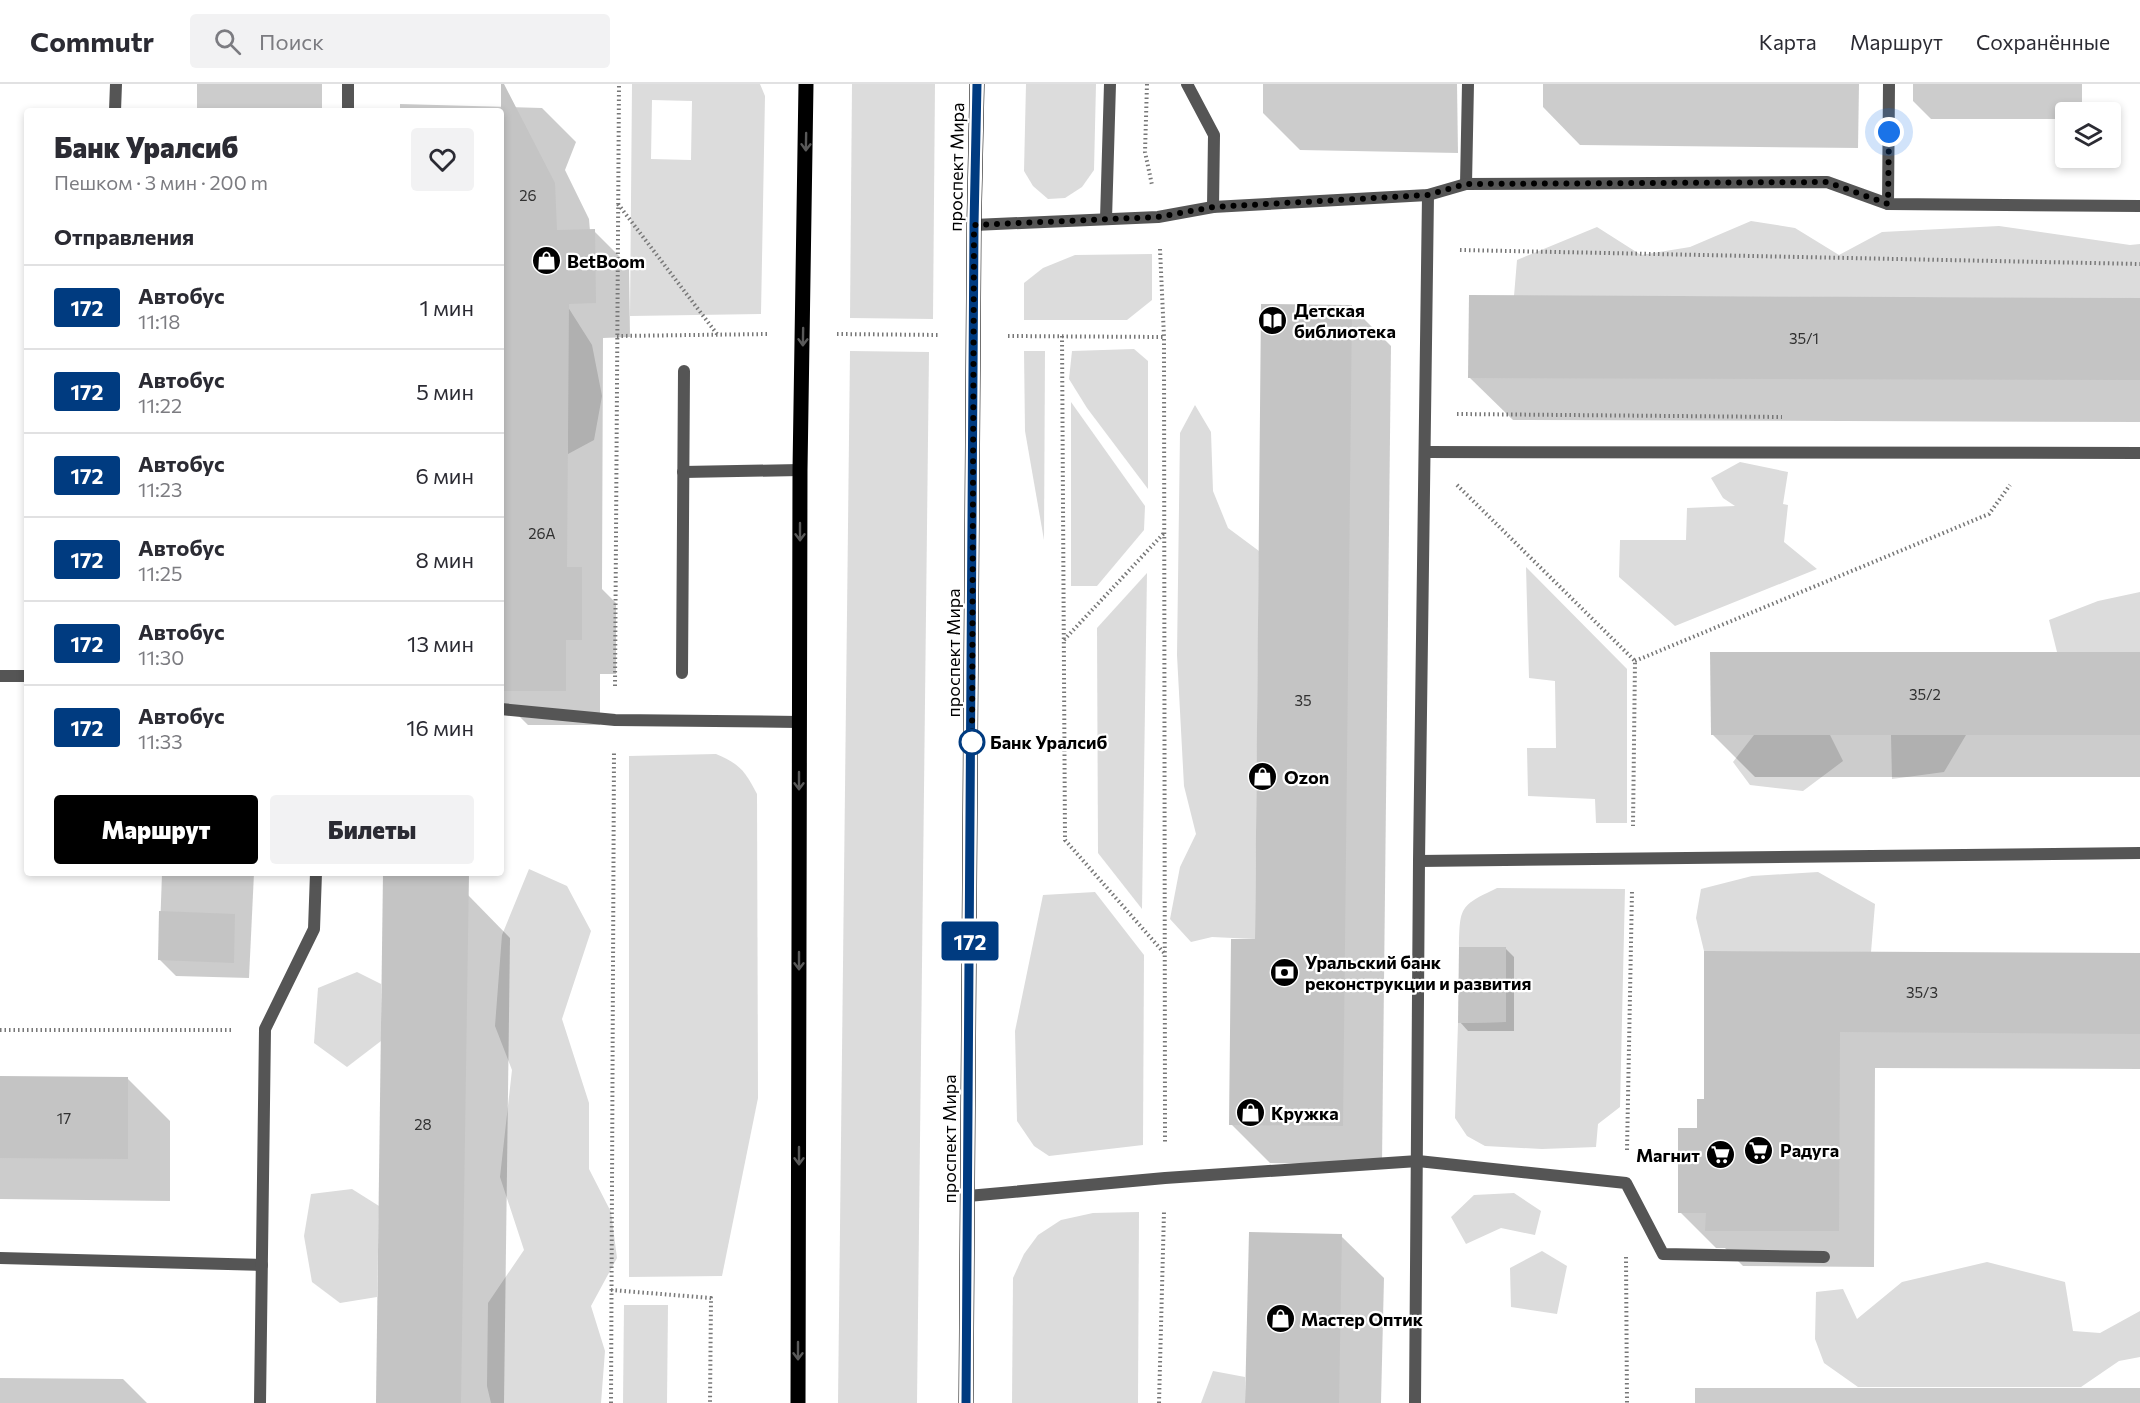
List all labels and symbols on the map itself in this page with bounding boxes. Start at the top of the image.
street label: проспект Мира [944,102,968,232]
your location [1874,117,1904,147]
one-way arrow [800,132,812,152]
house number: 26 [519,186,537,204]
shop icon: BetBoom [530,245,562,277]
place label: BetBoom [567,250,645,272]
place label: Детская библиотека [1294,299,1396,342]
library icon: Детская библиотека [1257,304,1289,336]
one-way arrow [798,327,809,347]
house number: 35/1 [1789,329,1819,347]
one-way arrow [794,522,806,542]
house number: 26А [528,524,556,542]
street label: проспект Мира [942,588,964,718]
house number: 35/2 [1909,685,1941,703]
house number: 35 [1294,691,1312,709]
marker: Банк Уралсиб [959,729,985,755]
place label: Банк Уралсиб [990,731,1108,753]
shop icon: Ozon [1247,761,1279,793]
place label: Ozon [1284,766,1329,788]
one-way arrow [793,770,805,790]
line badge: 172 [936,922,1004,960]
one-way arrow [793,950,805,970]
place label: Уральский банк реконструкции и развития [1305,951,1531,994]
bank icon: Уральский банк реконструкции и развития [1268,956,1300,988]
house number: 35/3 [1906,983,1938,1001]
street label: проспект Мира [938,1074,960,1204]
shop icon: Кружка [1234,1097,1266,1129]
place label: Кружка [1271,1102,1339,1124]
house number: 17 [57,1109,71,1127]
house number: 28 [414,1115,432,1133]
supermarket icon: Радуга [1743,1134,1775,1166]
supermarket icon: Магнит [1705,1139,1737,1171]
place label: Радуга [1780,1139,1839,1161]
place label: Магнит [1636,1144,1700,1166]
one-way arrow [793,1145,805,1165]
shop icon: Мастер Оптик [1264,1303,1296,1335]
place label: Мастер Оптик [1301,1308,1424,1330]
one-way arrow [792,1340,804,1360]

